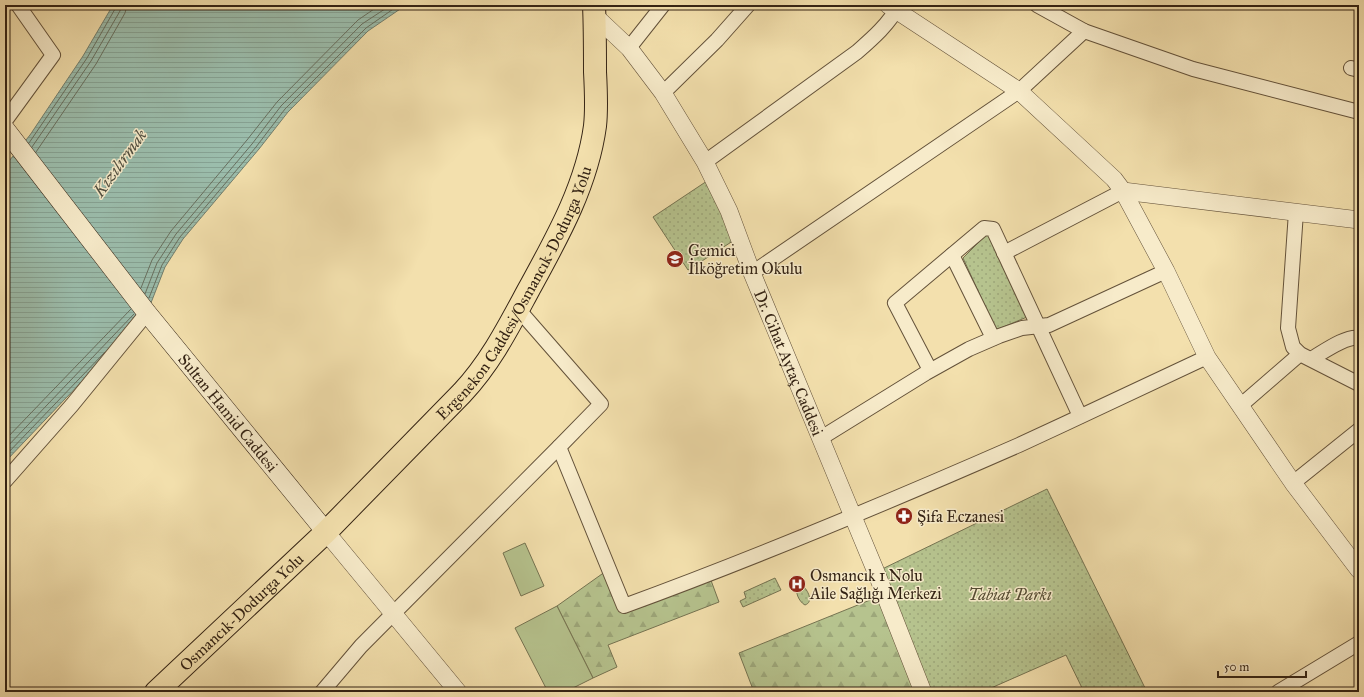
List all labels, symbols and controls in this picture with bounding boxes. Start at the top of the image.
water label: Kızılırmak [88,125,152,202]
street label: Ergenekon Caddesi/Osmancık-Dodurga Yolu [432,163,595,423]
place label: Gemici İlköğretim Okulu [688,241,803,279]
school or university icon: Gemici İlköğretim Okulu [665,249,685,269]
street label: Dr. Cihat Aytaç Caddesi [750,287,828,439]
street label: Sultan Hamid Caddesi [174,350,283,476]
pharmacy icon: Şifa Eczanesi [894,506,914,526]
place label: Şifa Eczanesi [917,507,1005,526]
street label: Osmancık-Dodurga Yolu [175,549,307,675]
place label: Osmancık 1 Nolu Aile Sağlığı Merkezi [809,566,942,604]
hospital icon: Osmancık 1 Nolu Aile Sağlığı Merkezi [787,574,807,594]
park label: Tabiat Parkı [968,585,1052,604]
scale bar [1218,653,1306,679]
text: 50 m [1224,660,1249,674]

